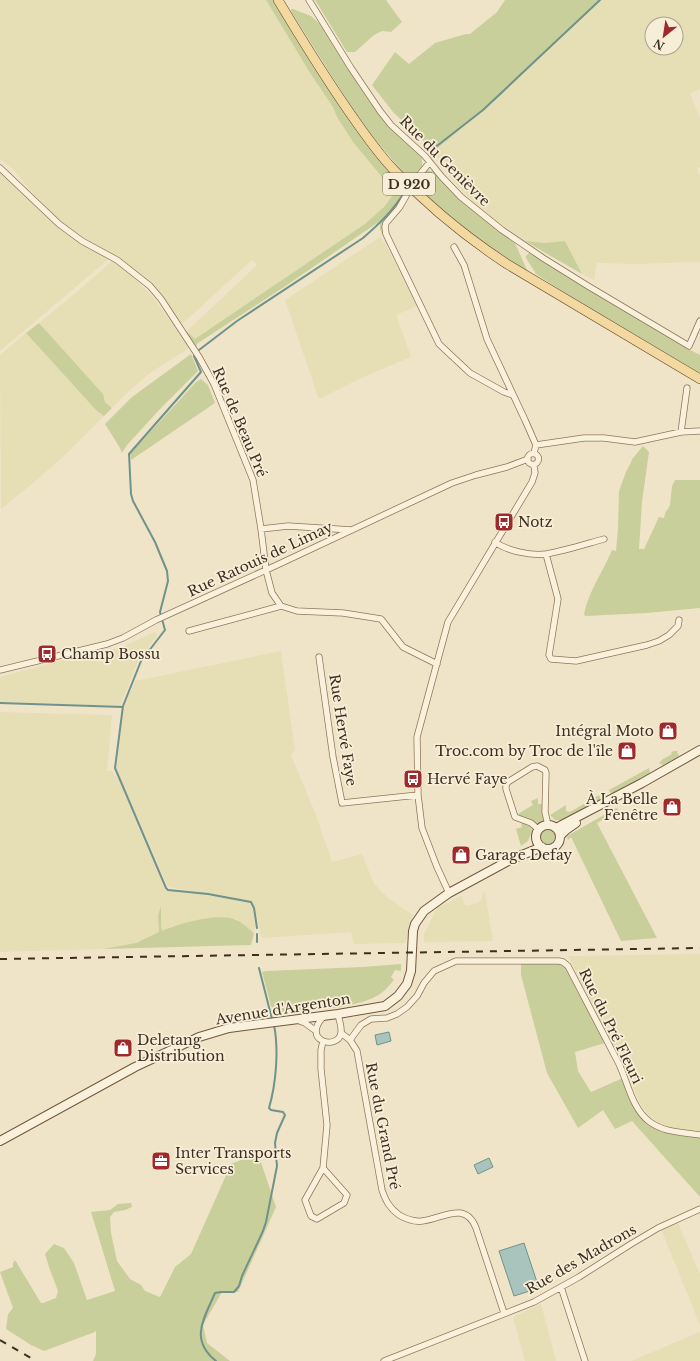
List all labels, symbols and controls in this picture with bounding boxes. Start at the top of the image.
north arrow [644,16,684,56]
text: N [650,36,667,53]
street label: Rue du Genièvre [396,112,494,210]
road number: D 920 [383,173,435,195]
street label: Rue de Beau Pré [209,364,271,480]
bus stop icon: Notz [493,511,515,533]
place label: Notz [518,513,553,531]
street label: Rue Ratouis de Limay [185,517,335,601]
bus stop icon: Champ Bossu [36,643,58,665]
place label: Champ Bossu [61,645,161,663]
street label: Rue Hervé Faye [325,673,361,787]
shop icon: Intégral Moto [657,720,679,742]
place label: Intégral Moto [555,722,654,740]
shop icon: Troc.com by Troc de l'île [616,740,638,762]
place label: Troc.com by Troc de l'île [435,742,613,760]
bus stop icon: Hervé Faye [402,768,424,790]
place label: Hervé Faye [427,770,508,788]
place label: À La Belle Fenêtre [585,790,658,824]
shop icon: À La Belle Fenêtre [661,796,683,818]
shop icon: Garage Defay [450,844,472,866]
place label: Garage Defay [475,846,572,864]
street label: Rue du Pré Fleuri [575,965,647,1087]
street label: Avenue d'Argenton [213,989,352,1029]
place label: Deletang Distribution [137,1031,225,1065]
shop icon: Deletang Distribution [112,1037,134,1059]
street label: Rue du Grand Pré [362,1061,404,1191]
place label: Inter Transports Services [175,1144,291,1178]
office icon: Inter Transports Services [150,1150,172,1172]
street label: Rue des Madrons [523,1220,639,1298]

